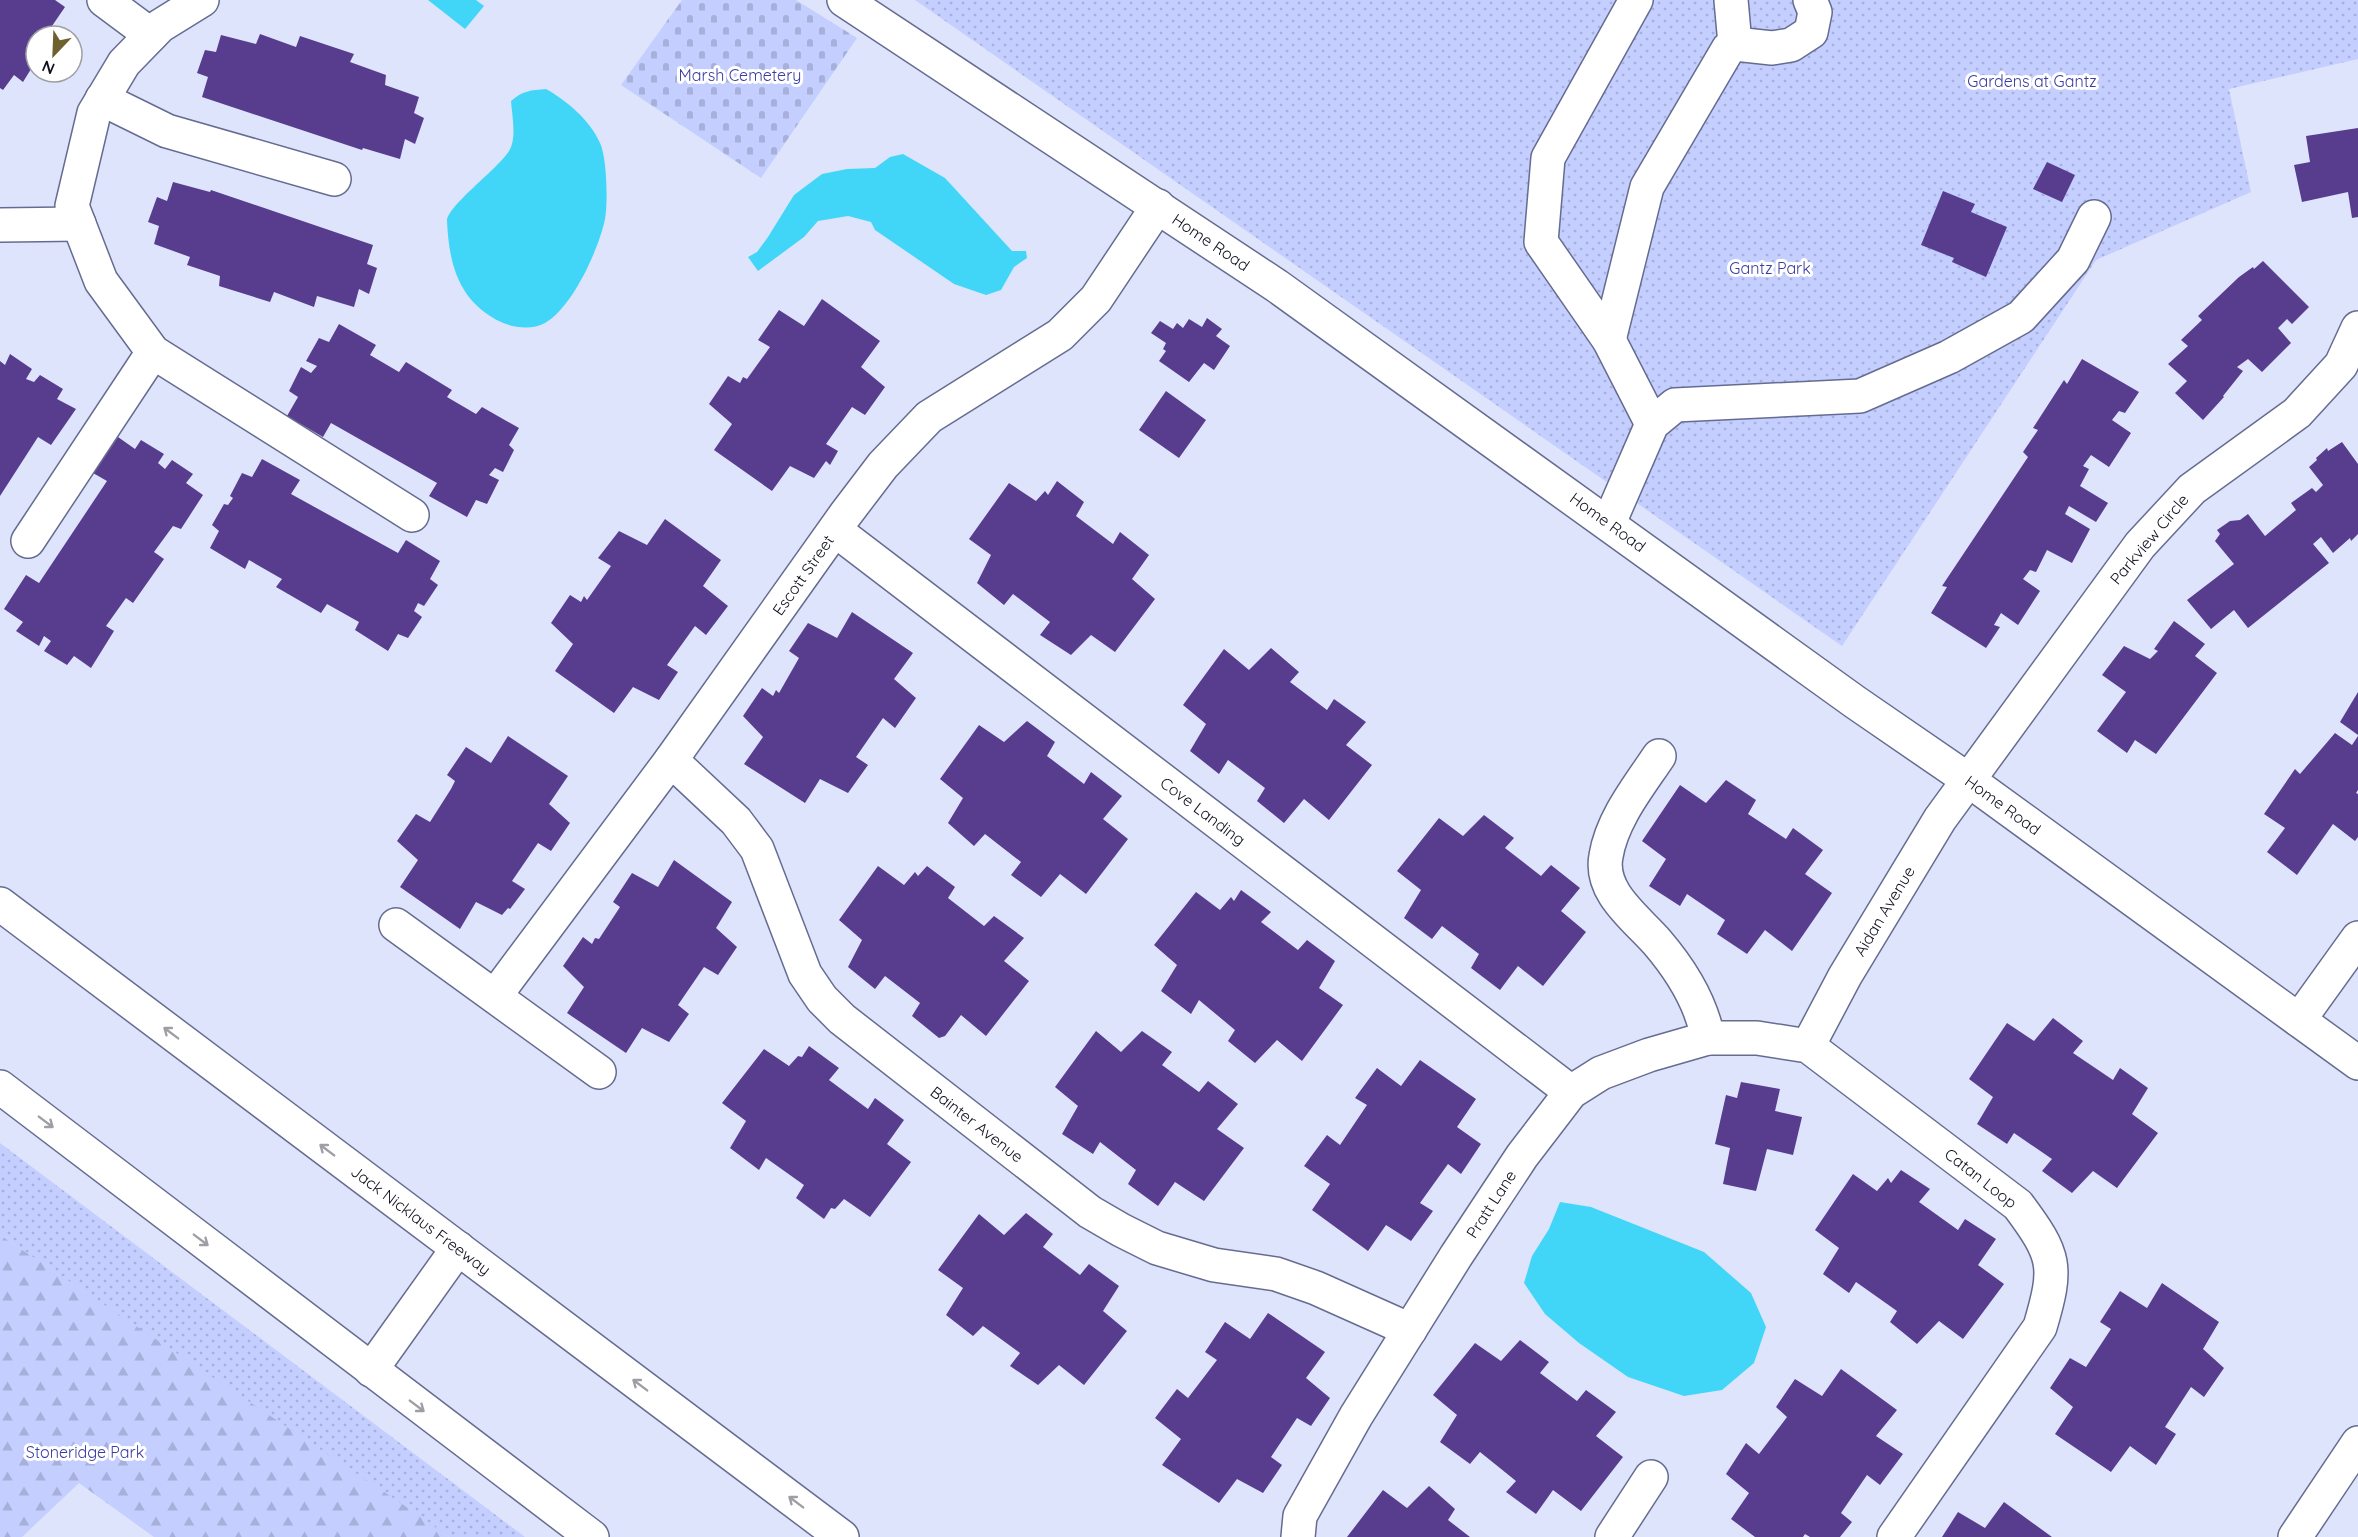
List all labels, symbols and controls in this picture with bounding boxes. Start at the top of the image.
north arrow [24,24,84,84]
text: N [39,56,57,79]
park label: Marsh Cemetery [679,65,801,85]
park label: Gardens at Gantz [1967,71,2097,91]
street label: Home Road [1169,209,1253,275]
park label: Gantz Park [1729,258,1811,278]
street label: Home Road [1566,488,1650,556]
street label: Parkview Circle [2105,490,2193,588]
street label: Escott Street [768,531,838,619]
street label: Home Road [1961,771,2045,839]
street label: Cove Landing [1156,772,1250,850]
street label: Aidan Avenue [1849,862,1919,960]
one-way arrow [164,1027,180,1039]
street label: Bainter Avenue [927,1082,1027,1166]
one-way arrow [38,1116,54,1128]
one-way arrow [320,1143,336,1156]
street label: Catan Loop [1941,1144,2021,1212]
street label: Jack Nicklaus Freeway [347,1161,495,1279]
street label: Pratt Lane [1462,1166,1520,1242]
one-way arrow [193,1234,209,1247]
one-way arrow [632,1378,648,1391]
one-way arrow [409,1399,425,1412]
park label: Stoneridge Park [26,1442,144,1462]
one-way arrow [788,1496,804,1508]

